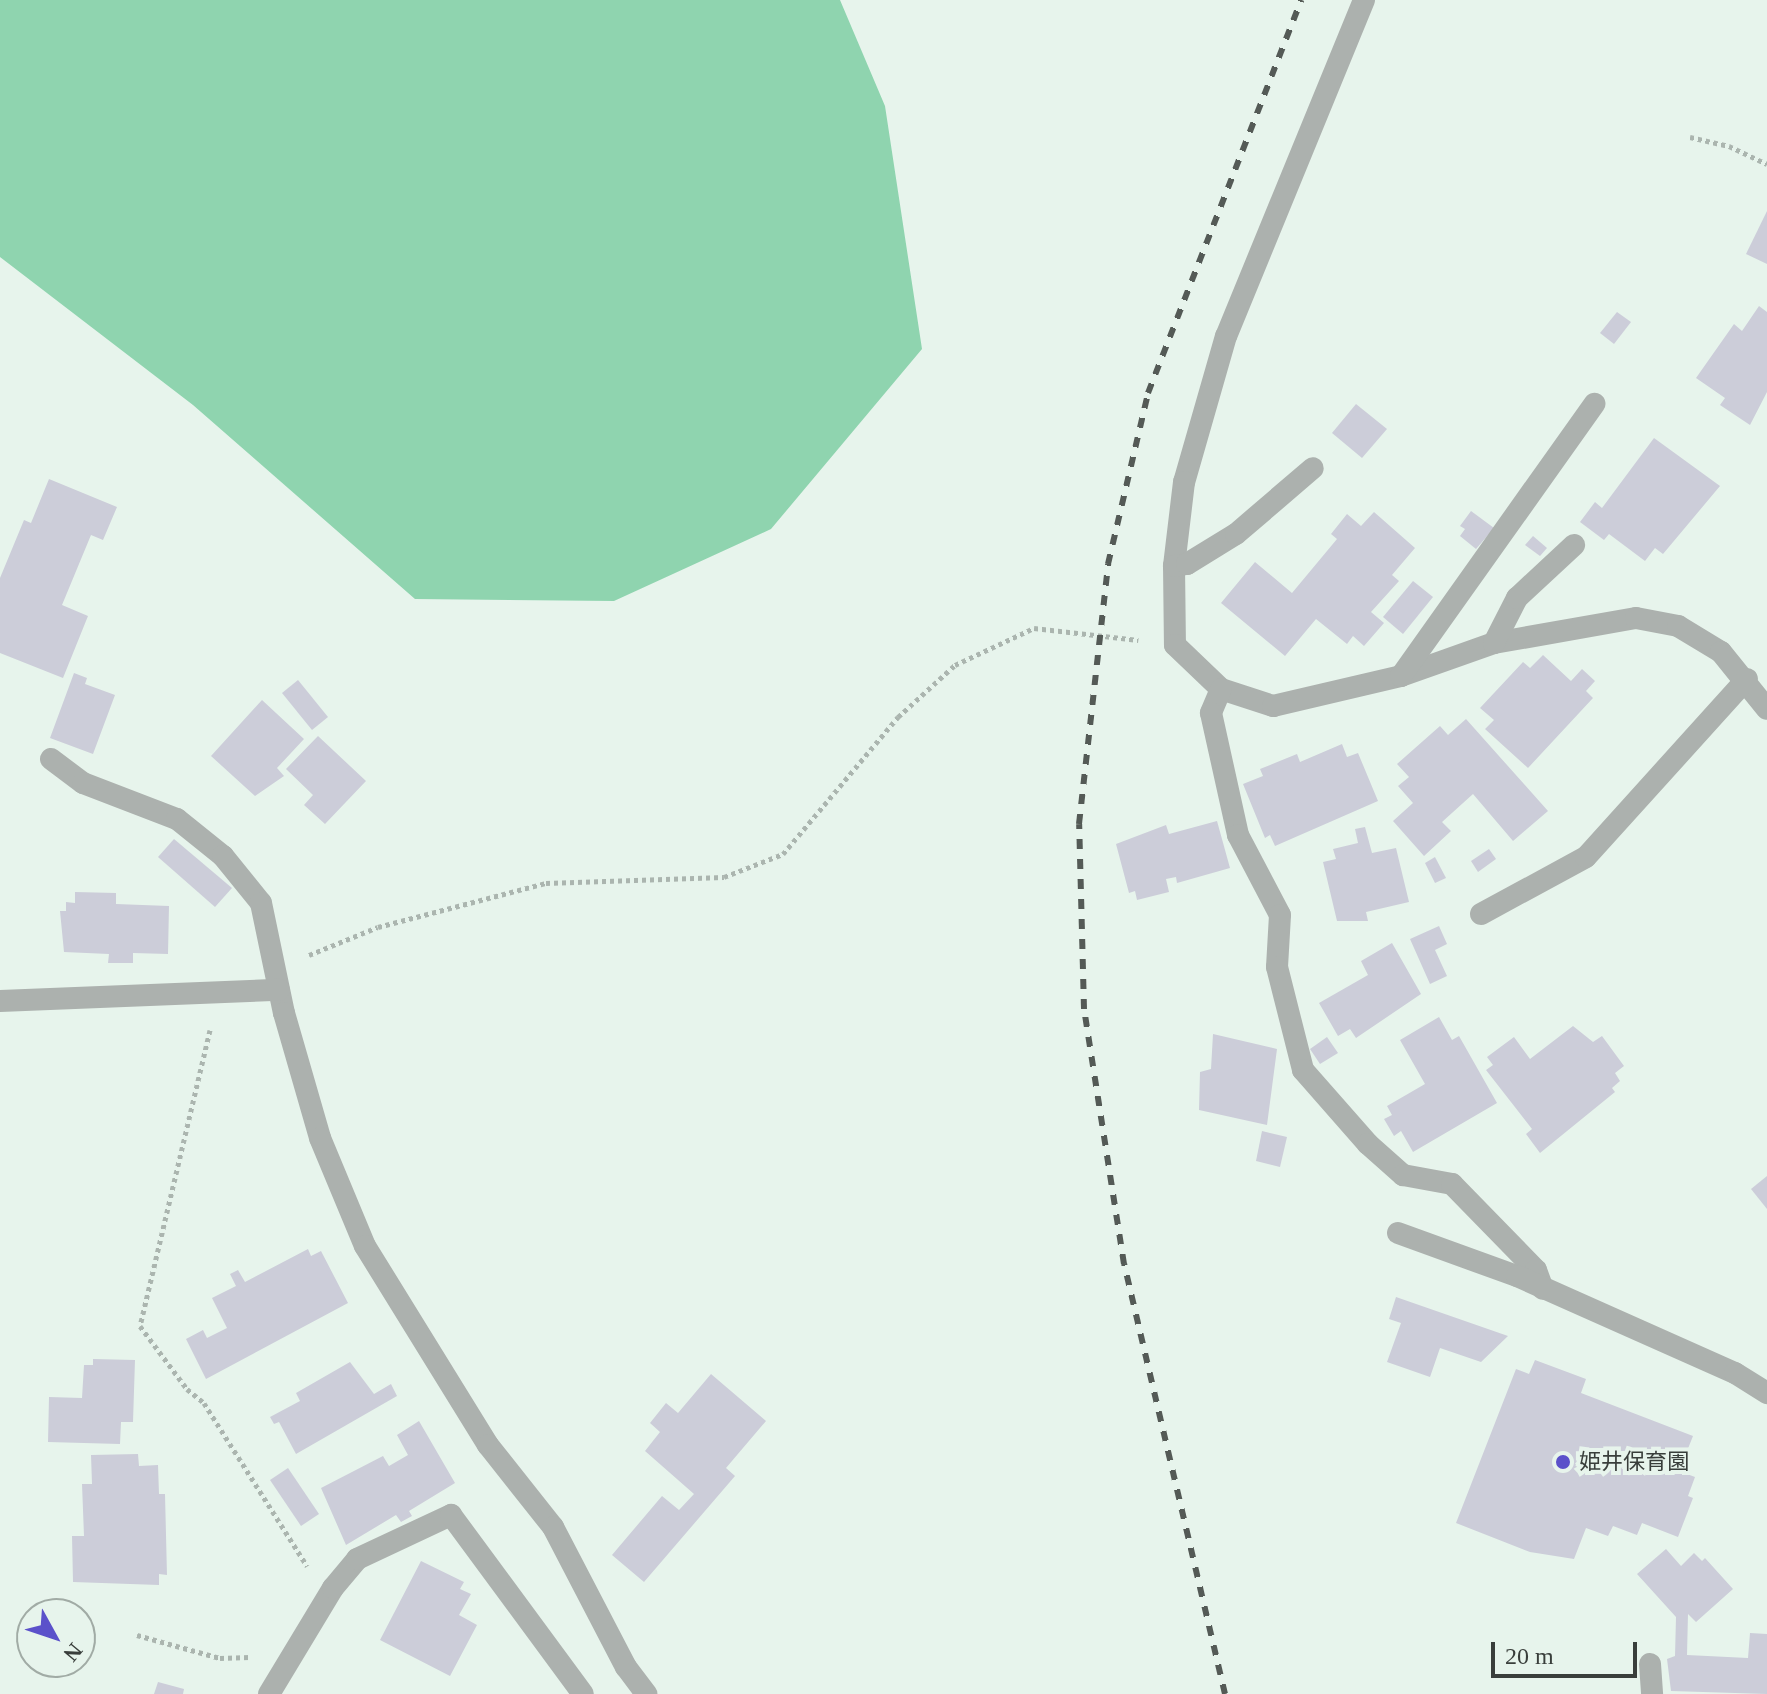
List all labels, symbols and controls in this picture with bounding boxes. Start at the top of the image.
place label: 姫井保育園 [1579,1449,1689,1475]
marker: 姫井保育園 [1554,1453,1572,1471]
north arrow [16,1598,96,1678]
scale bar [1495,1626,1641,1676]
text: N [59,1638,88,1667]
text: 20 m [1505,1643,1554,1669]

